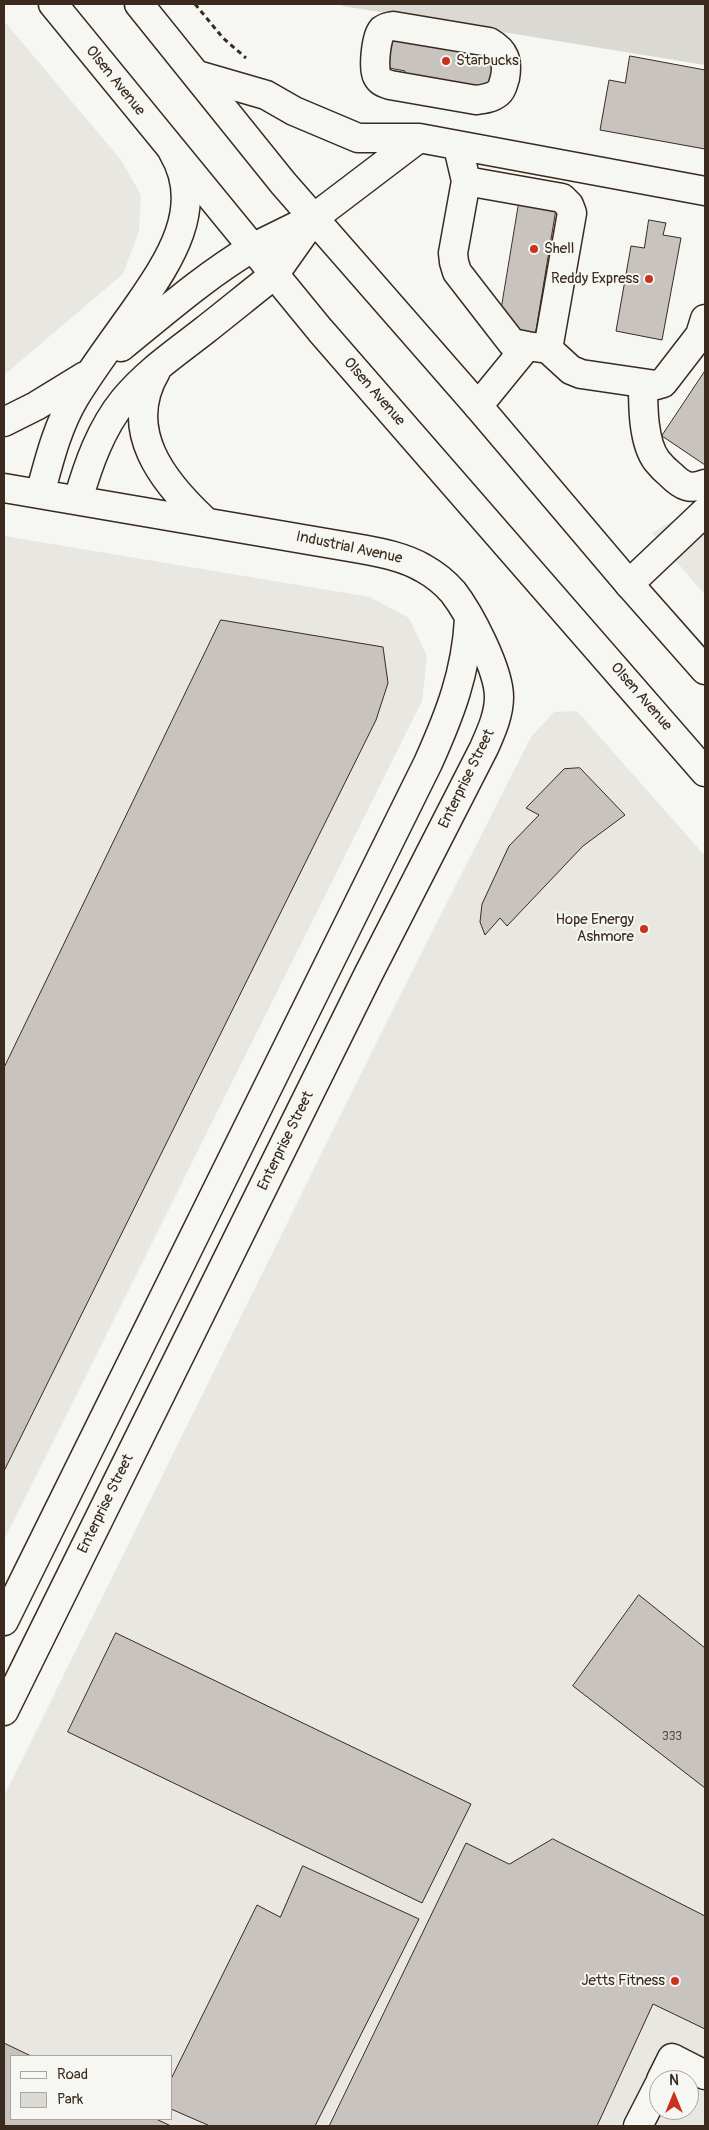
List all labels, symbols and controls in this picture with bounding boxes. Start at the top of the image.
street label: Olsen Avenue [81,42,149,120]
place label: Starbucks [456,52,519,70]
marker: Starbucks [440,55,452,67]
place label: Shell [544,240,574,258]
marker: Shell [528,243,540,255]
place label: Reddy Express [551,270,639,288]
marker: Reddy Express [643,273,655,285]
street label: Olsen Avenue [339,354,409,430]
street label: Industrial Avenue [294,528,404,568]
street label: Olsen Avenue [606,659,676,735]
street label: Enterprise Street [435,726,499,832]
place label: Hope Energy Ashmore [556,911,634,946]
marker: Hope Energy Ashmore [638,923,650,935]
street label: Enterprise Street [254,1088,318,1194]
street label: Enterprise Street [74,1451,138,1557]
house number: 333 [662,1730,682,1744]
place label: Jetts Fitness [581,1972,665,1990]
marker: Jetts Fitness [669,1975,681,1987]
legend [10,2055,172,2120]
text: Road [57,2065,88,2084]
north arrow [649,2070,699,2120]
text: N [669,2072,679,2089]
text: Park [57,2090,83,2109]

